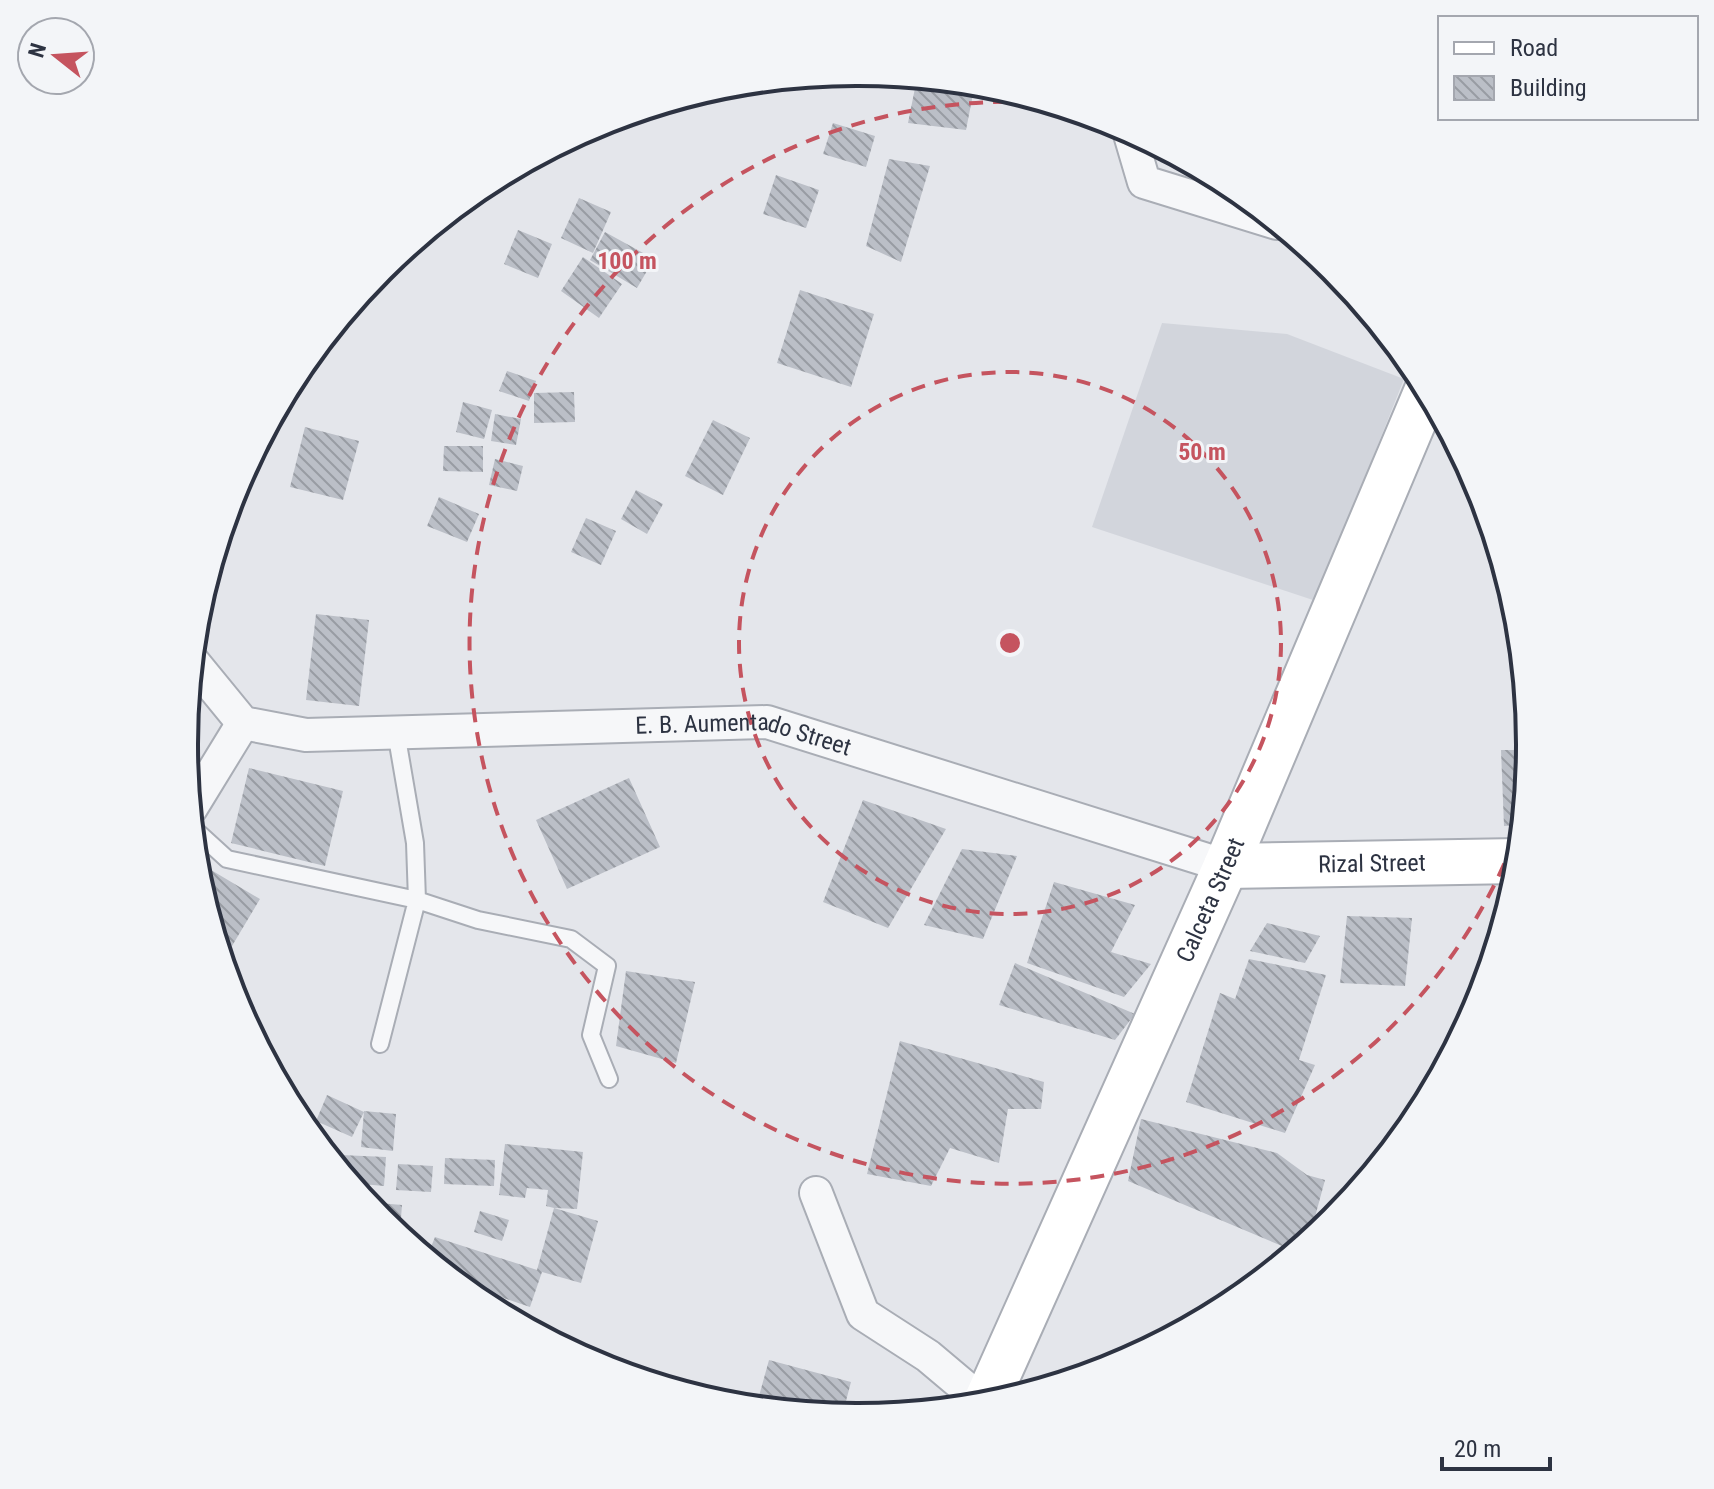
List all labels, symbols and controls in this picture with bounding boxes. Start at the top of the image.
north arrow [16,16,96,96]
legend [1438,16,1698,120]
text: Road [1510,34,1558,62]
text: N [23,40,51,60]
text: Building [1510,74,1587,102]
text: 100 m [597,247,657,275]
text: 50 m [1178,438,1226,466]
centre of rings [996,629,1024,657]
street label: E. B. Aumentado Street [635,708,855,762]
street label: Calceta Street [1171,834,1250,967]
street label: Rizal Street [1318,849,1426,878]
scale bar [1442,1421,1550,1471]
text: 20 m [1454,1435,1501,1463]

